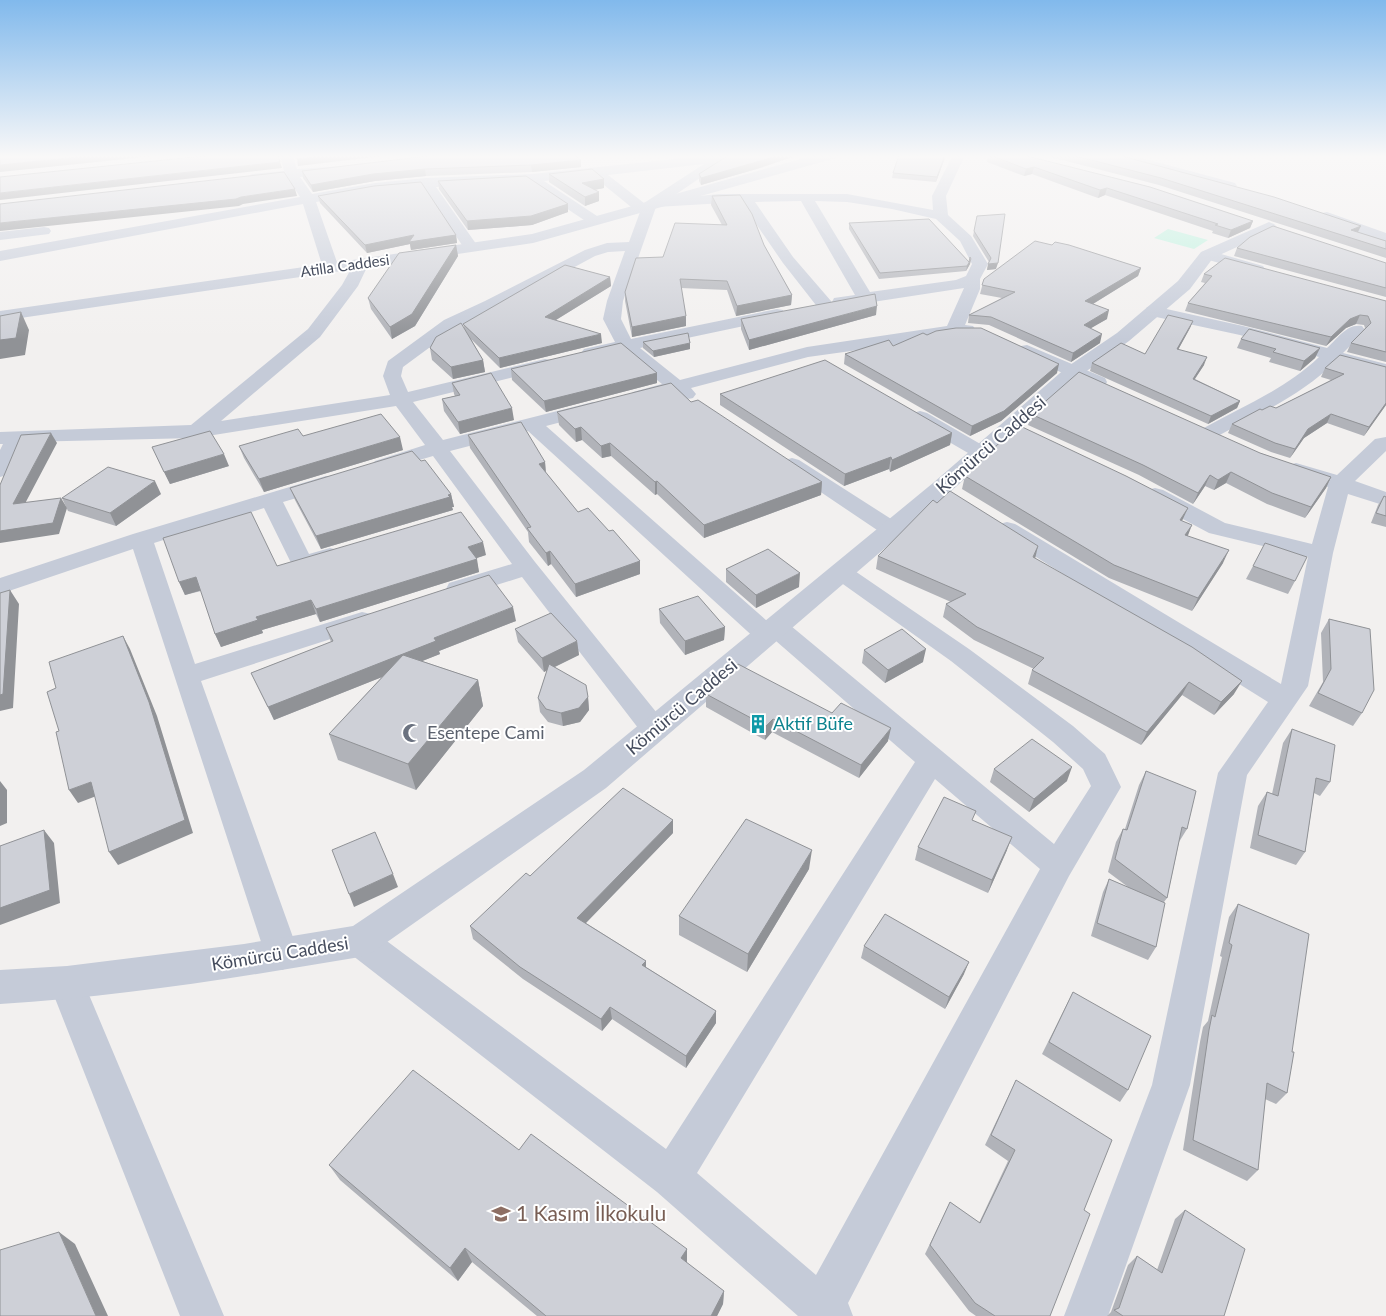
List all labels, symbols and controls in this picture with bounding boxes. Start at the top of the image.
street label: Atilla Caddesi [299,250,390,280]
street label: Kömürcü Caddesi [931,391,1050,498]
street label: Kömürcü Caddesi [621,653,741,759]
place label: Aktif Büfe [773,712,853,734]
building icon: Aktif Büfe [747,713,769,735]
place label: Esentepe Cami [427,721,545,743]
mosque icon: Esentepe Cami [401,722,423,744]
street label: Kömürcü Caddesi [210,931,350,975]
place label: 1 Kasım İlkokulu [516,1200,666,1225]
school or university icon: 1 Kasım İlkokulu [490,1203,512,1225]

